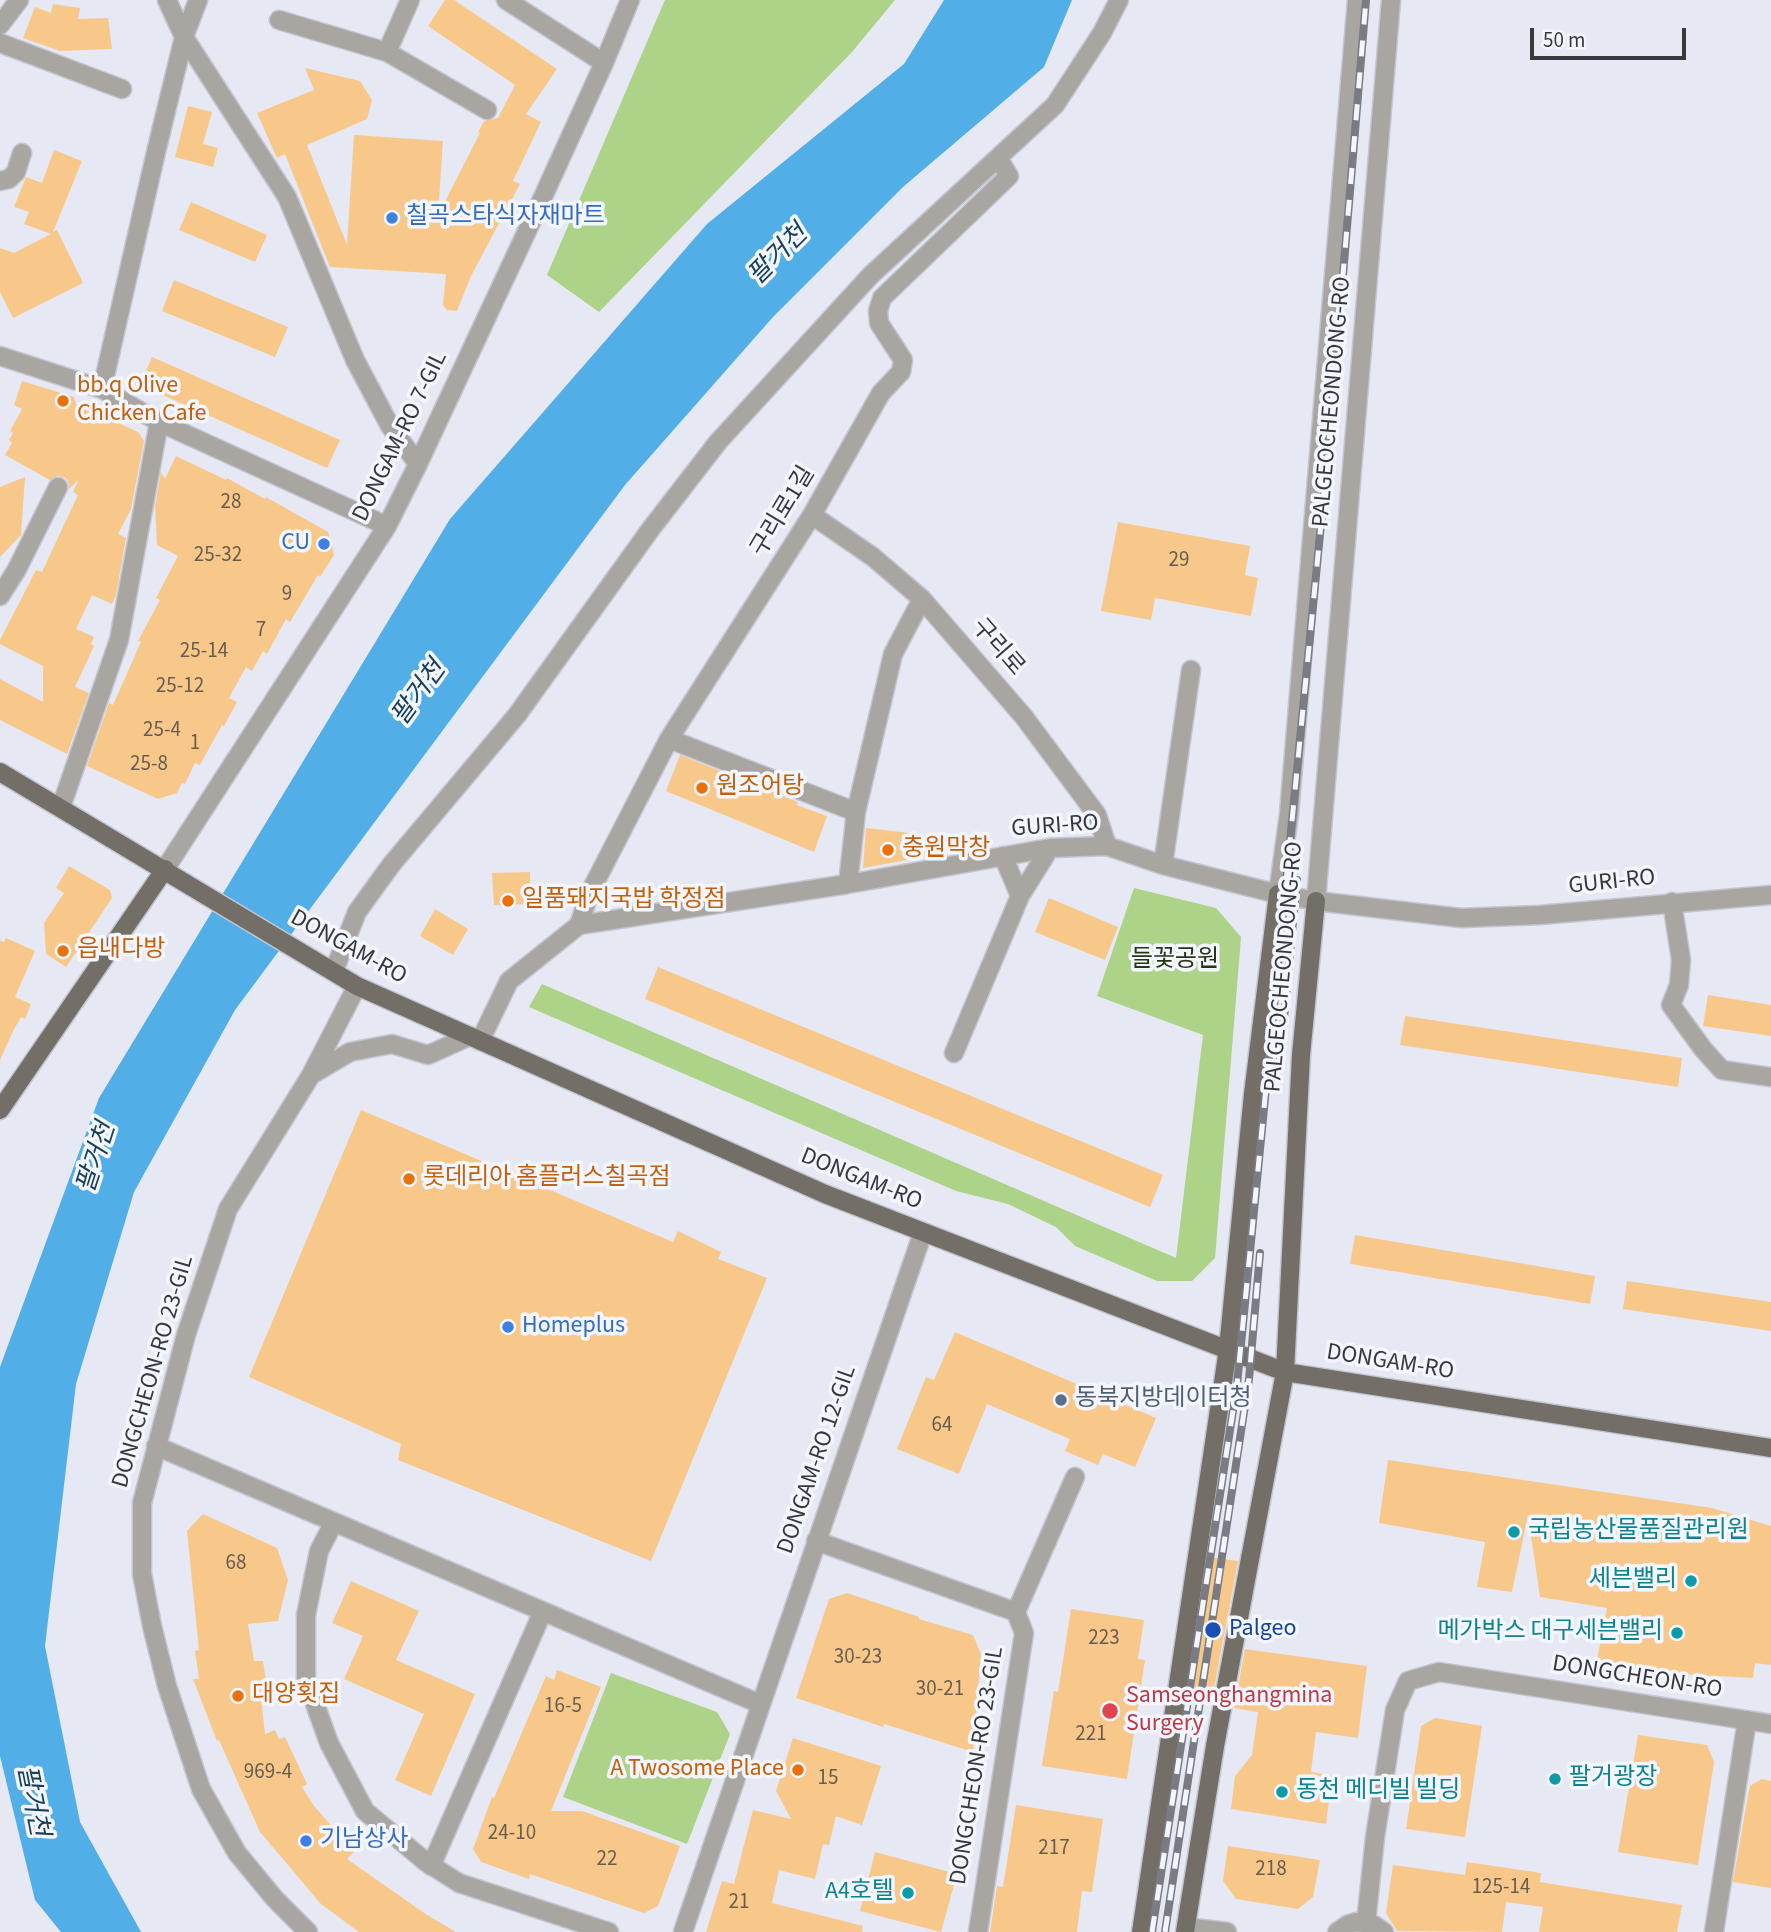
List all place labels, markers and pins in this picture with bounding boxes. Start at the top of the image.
place label: 칠곡스타식자재마트 [406,204,605,232]
marker: 칠곡스타식자재마트 [384,210,400,226]
place label: bb.q Olive Chicken Cafe [77,373,206,429]
marker: bb.q Olive Chicken Cafe [55,393,71,409]
place label: CU [281,530,310,558]
marker: CU [316,536,332,552]
place label: 원조어탕 [716,774,804,802]
marker: 원조어탕 [694,780,710,796]
place label: 충원막창 [902,836,990,864]
marker: 충원막창 [880,842,896,858]
place label: 일품돼지국밥 학정점 [522,887,726,915]
marker: 일품돼지국밥 학정점 [500,893,516,909]
place label: 읍내다방 [77,937,165,965]
marker: 읍내다방 [55,943,71,959]
place label: 롯데리아 홈플러스칠곡점 [423,1165,671,1193]
marker: 롯데리아 홈플러스칠곡점 [401,1171,417,1187]
place label: Homeplus [522,1313,625,1341]
marker: Homeplus [500,1319,516,1335]
place label: 동북지방데이터청 [1075,1386,1252,1414]
marker: 동북지방데이터청 [1053,1392,1069,1408]
place label: 국립농산물품질관리원 [1528,1518,1749,1546]
marker: 국립농산물품질관리원 [1506,1524,1522,1540]
place label: 세븐밸리 [1589,1567,1677,1595]
marker: 세븐밸리 [1683,1573,1699,1589]
place label: Palgeo [1229,1616,1296,1644]
place label: 메가박스 대구세븐밸리 [1437,1619,1663,1647]
marker: Palgeo [1203,1620,1223,1640]
marker: 메가박스 대구세븐밸리 [1669,1625,1685,1641]
place label: 대양횟집 [252,1682,340,1710]
place label: Samseonghangmina Surgery [1126,1683,1332,1739]
marker: 대양횟집 [230,1688,246,1704]
marker: Samseonghangmina Surgery [1100,1701,1120,1721]
place label: A Twosome Place [610,1756,784,1784]
marker: A Twosome Place [790,1762,806,1778]
place label: 팔거광장 [1569,1765,1657,1793]
marker: 팔거광장 [1547,1771,1563,1787]
place label: 동천 메디빌 빌딩 [1296,1778,1460,1806]
marker: 동천 메디빌 빌딩 [1274,1784,1290,1800]
place label: 기남상사 [320,1827,408,1855]
marker: 기남상사 [298,1833,314,1849]
place label: A4호텔 [825,1879,894,1907]
marker: A4호텔 [900,1885,916,1901]

